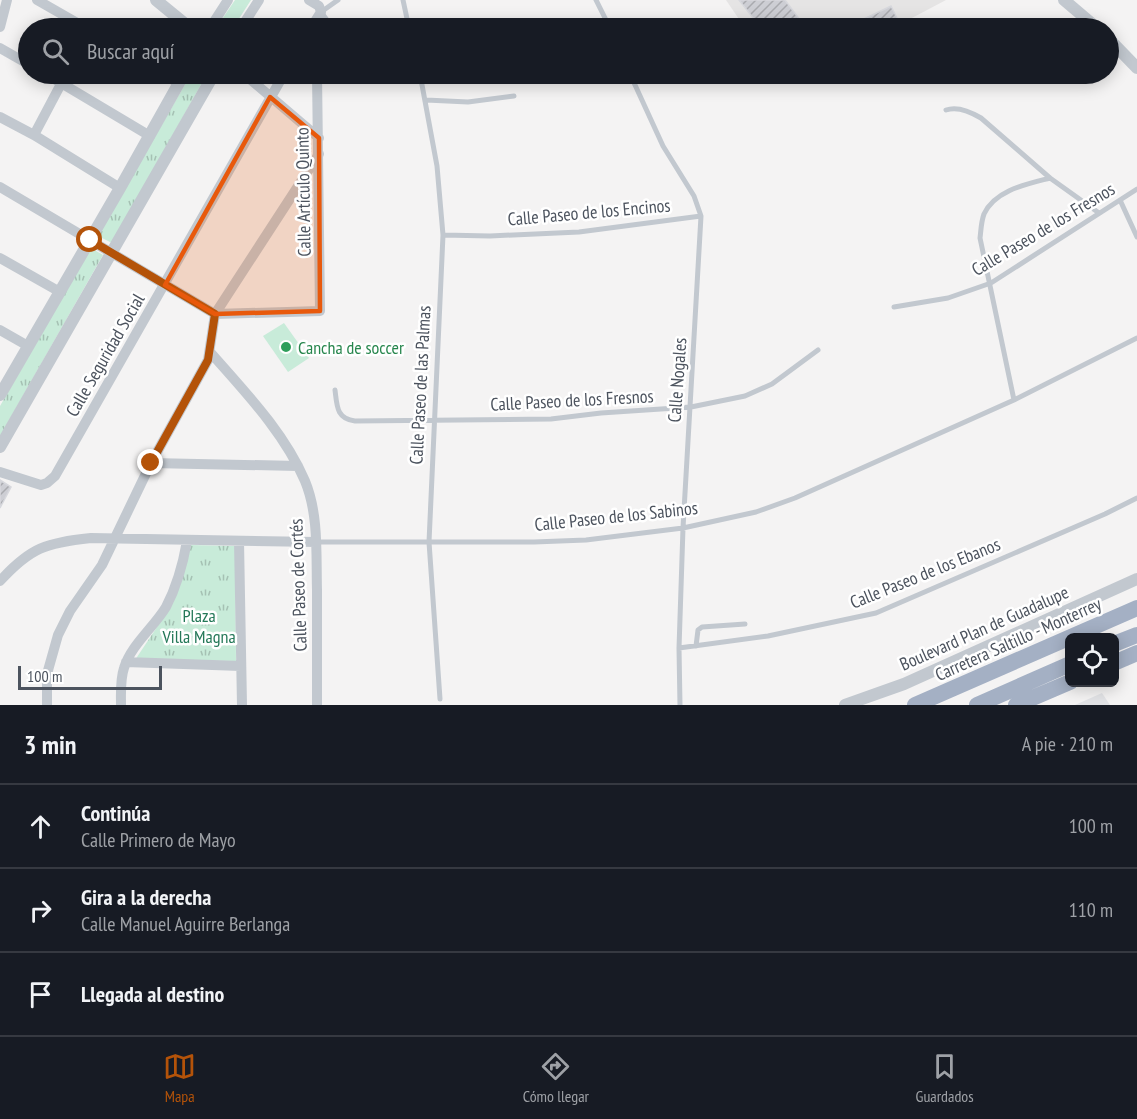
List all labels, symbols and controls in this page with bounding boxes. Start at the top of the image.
search box [18,18,1119,84]
icon: search [39,35,72,68]
text: Buscar aquí [87,37,174,65]
street label: Calle Artículo Quinto [290,127,316,257]
street label: Calle Paseo de los Fresnos [967,177,1119,281]
street label: Calle Paseo de los Encinos [507,193,671,231]
route start [76,226,102,252]
street label: Calle Seguridad Social [61,289,150,421]
street label: Calle Paseo de las Palmas [404,305,436,465]
place label: Cancha de soccer [298,336,404,359]
street label: Calle Nogales [663,337,691,423]
marker: Cancha de soccer [279,340,293,354]
street label: Calle Paseo de los Fresnos [490,384,654,416]
route end [137,449,163,475]
street label: Calle Paseo de los Sabinos [533,496,699,536]
street label: Calle Paseo de Cortés [284,518,312,652]
street label: Calle Paseo de los Ebanos [846,532,1004,614]
street label: Boulevard Plan de Guadalupe [896,580,1072,676]
street label: Carretera Saltillo - Monterrey [931,592,1105,686]
park label: Plaza Villa Magna [161,604,236,648]
map controls [1065,633,1119,687]
button: locate [1065,633,1119,687]
scale bar [18,663,162,690]
text: 100 m [27,666,62,686]
text: 3 min [24,728,77,761]
text: A pie · 210 m [1022,731,1113,757]
text: Continúa [81,799,150,827]
icon: ahead [24,810,57,843]
text: 100 m [1069,813,1113,839]
text: Calle Primero de Mayo [81,827,236,853]
text: Gira a la derecha [81,883,211,911]
icon: right [24,894,57,927]
text: 110 m [1069,897,1113,923]
text: Calle Manuel Aguirre Berlanga [81,911,290,937]
icon: arrive [24,978,57,1011]
text: Llegada al destino [81,980,224,1008]
tab: Mapa [163,1050,196,1106]
tab: Cómo llegar [523,1050,589,1106]
tab: Guardados [916,1050,974,1106]

